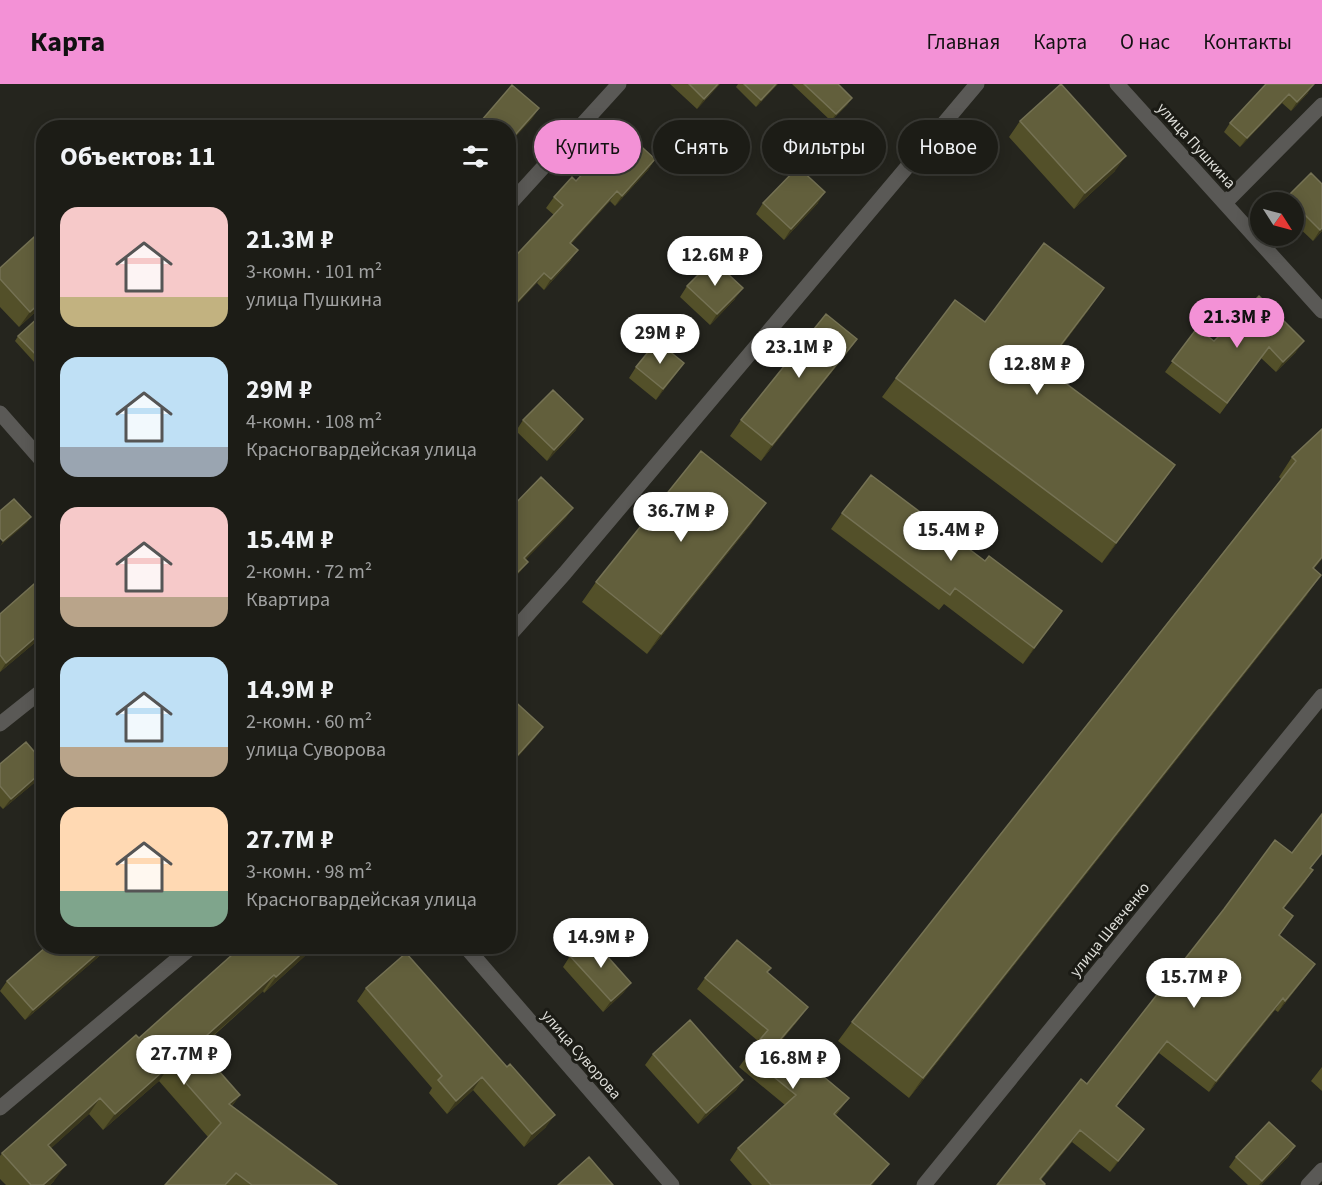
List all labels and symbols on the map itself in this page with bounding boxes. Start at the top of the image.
street label: улица Пушкина [1152,98,1241,194]
north arrow [1250,192,1304,246]
pin: 12.6M ₽ [660,236,770,287]
pin: 21.3M ₽ [1182,298,1292,349]
pin: 29M ₽ [618,314,702,365]
pin: 23.1M ₽ [744,328,854,379]
pin: 12.8M ₽ [982,345,1092,396]
pin: 36.7M ₽ [626,492,736,543]
pin: 15.4M ₽ [896,511,1006,562]
street label: улица Шевченко [1065,877,1155,982]
pin: 14.9M ₽ [546,918,656,969]
pin: 15.7M ₽ [1139,958,1249,1009]
street label: улица Суворова [536,1005,626,1104]
pin: 27.7M ₽ [129,1035,239,1086]
pin: 16.8M ₽ [738,1039,848,1090]

